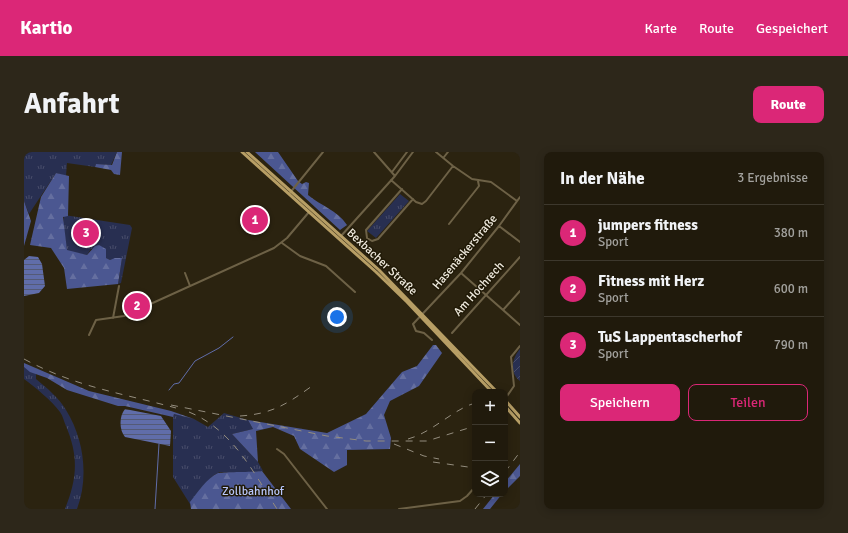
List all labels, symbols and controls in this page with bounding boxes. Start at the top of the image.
text: Kartio [20,16,73,40]
text: Karte [644,20,677,37]
text: Route [699,20,734,37]
text: Gespeichert [756,20,828,37]
button: Route [753,86,824,123]
text: Anfahrt [24,87,120,121]
text: In der Nähe [560,168,645,189]
text: 3 Ergebnisse [737,170,808,186]
pin: 1 [242,205,268,235]
street label: Hasenäckerstraße [429,211,501,293]
text: jumpers fitness [598,216,698,234]
pin: 3 [73,218,99,248]
street label: Bexbacher Straße [344,225,420,299]
text: 1 [569,225,577,241]
text: 380 m [774,225,808,241]
text: Sport [598,234,628,250]
street label: Am Hochrech [451,259,507,319]
text: Fitness mit Herz [598,272,704,290]
text: 2 [569,281,577,297]
text: 600 m [774,281,808,297]
text: Sport [598,290,628,306]
pin: 2 [124,291,150,321]
your location [327,307,347,327]
text: TuS Lappentascherhof [598,328,742,346]
text: 3 [569,337,577,353]
text: 790 m [774,337,808,353]
text: Sport [598,346,628,362]
button: Speichern [560,384,680,421]
button: Teilen [688,384,808,421]
map controls [472,389,508,497]
button: + [472,389,508,425]
button: − [472,425,508,461]
button: layers [472,461,508,497]
park label: Zollbahnhof [222,484,285,499]

